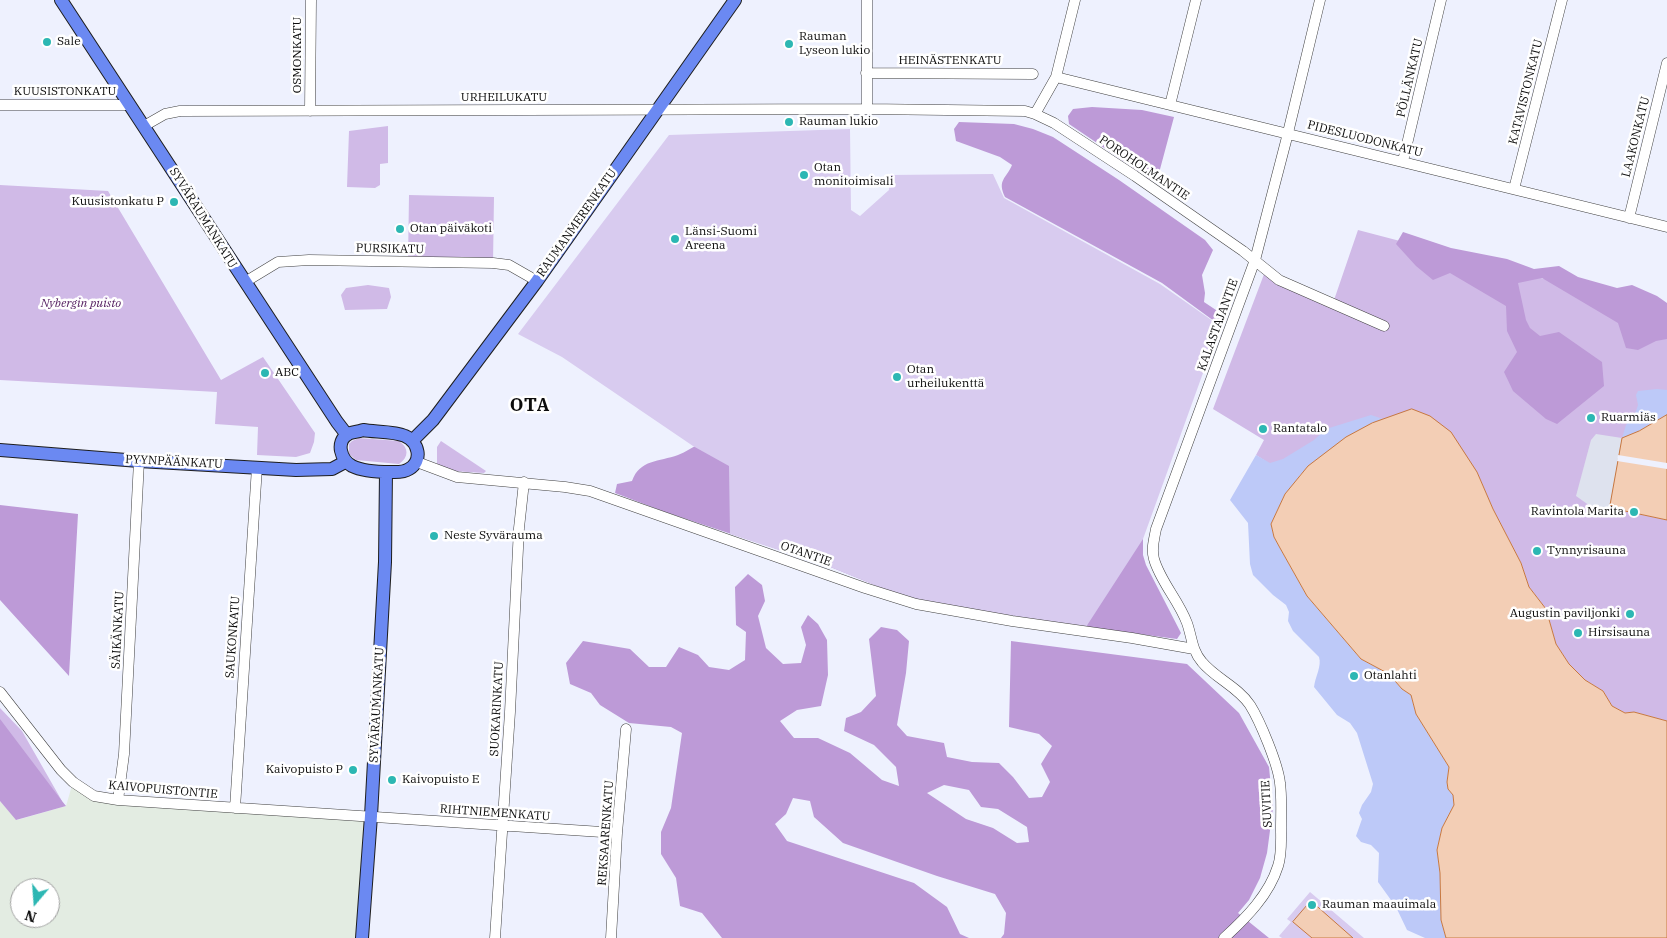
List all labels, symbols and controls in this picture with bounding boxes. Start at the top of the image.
street label: OSMONKATU [291,17,305,93]
place label: Rauman Lyseon lukio [799,30,870,58]
place label: Sale [57,35,81,49]
marker: Sale [41,36,53,48]
street label: PÖLLÄNKATU [1394,37,1426,119]
marker: Rauman Lyseon lukio [783,38,795,50]
street label: KATAVISTONKATU [1506,38,1546,146]
street label: HEINÄSTENKATU [898,54,1002,68]
street label: KUUSISTONKATU [14,85,116,99]
street label: URHEILUKATU [461,91,547,105]
street label: LAAKONKATU [1619,95,1653,179]
place label: Rauman lukio [799,115,878,129]
marker: Rauman lukio [783,116,795,128]
street label: PIDESLUODONKATU [1306,118,1424,160]
street label: POROHOLMANTIE [1096,133,1192,203]
place label: Otan monitoimisali [814,161,893,189]
street label: SYVÄRAUMANKATU [166,165,240,271]
street label: RAUMANMERENKATU [534,166,620,280]
marker: Otan monitoimisali [798,169,810,181]
place label: Kuusistonkatu P [71,195,164,209]
marker: Kuusistonkatu P [168,196,180,208]
place label: Otan päiväkoti [410,222,492,236]
marker: Otan päiväkoti [394,223,406,235]
place label: Länsi-Suomi Areena [685,225,757,253]
marker: Länsi-Suomi Areena [669,233,681,245]
street label: PURSIKATU [356,241,424,257]
street label: KALASTAJANTIE [1195,277,1241,373]
park label: Nybergin puisto [41,297,121,311]
place label: Otan urheilukenttä [907,363,984,391]
place label: ABC [275,366,299,380]
marker: ABC [259,367,271,379]
marker: Otan urheilukenttä [891,371,903,383]
district label: OTA [509,395,551,417]
place label: Ruarmiäs [1601,411,1656,425]
marker: Ruarmiäs [1585,412,1597,424]
place label: Rantatalo [1273,422,1327,436]
marker: Rantatalo [1257,423,1269,435]
street label: PYYNPÄÄNKATU [125,452,223,472]
place label: Ravintola Marita [1531,505,1624,519]
marker: Ravintola Marita [1628,506,1640,518]
place label: Neste Syvärauma [444,529,543,543]
marker: Neste Syvärauma [428,530,440,542]
street label: OTANTIE [779,539,833,569]
place label: Tynnyrisauna [1547,544,1626,558]
marker: Tynnyrisauna [1531,545,1543,557]
street label: SÄIKÄNKATU [109,591,127,669]
street label: SAUKONKATU [223,595,243,679]
place label: Augustin paviljonki [1510,607,1620,621]
marker: Augustin paviljonki [1624,608,1636,620]
place label: Hirsisauna [1588,626,1650,640]
marker: Hirsisauna [1572,627,1584,639]
street label: SYVÄRAUMANKATU [367,647,387,763]
street label: SUOKARINKATU [487,661,507,757]
place label: Otanlahti [1364,669,1417,683]
marker: Otanlahti [1348,670,1360,682]
place label: Kaivopuisto P [266,763,343,777]
marker: Kaivopuisto P [347,764,359,776]
place label: Kaivopuisto E [402,773,480,787]
marker: Kaivopuisto E [386,774,398,786]
street label: KAIVOPUISTONTIE [108,778,218,802]
street label: REKSAARENKATU [595,780,617,886]
street label: SUVITIE [1259,780,1275,828]
street label: RIHTNIEMENKATU [439,802,551,824]
north arrow [10,878,60,928]
place label: Rauman maauimala [1322,898,1436,912]
marker: Rauman maauimala [1306,899,1318,911]
text: N [23,906,39,927]

